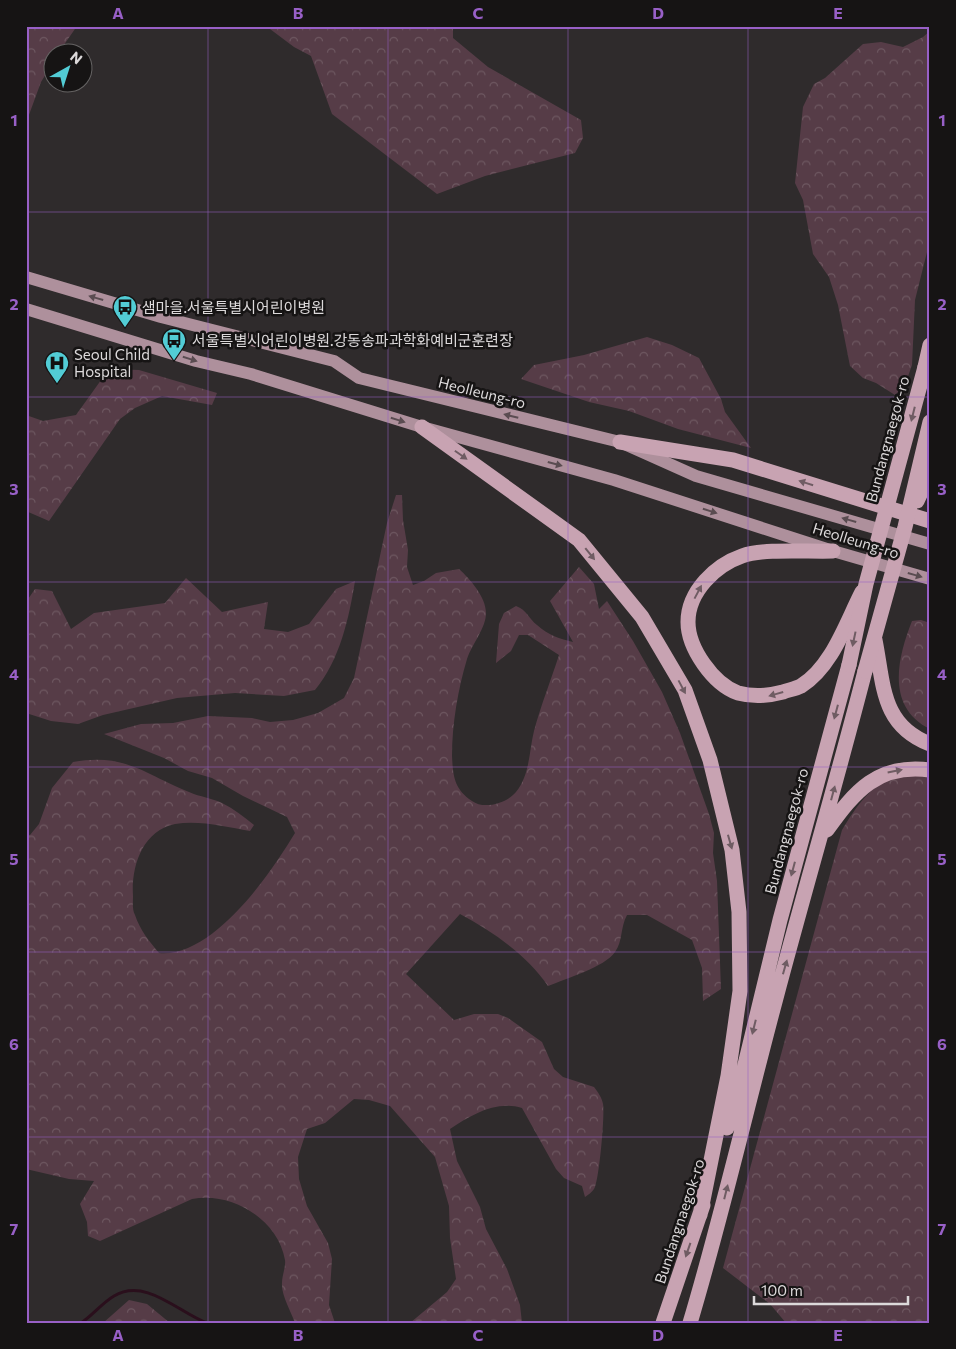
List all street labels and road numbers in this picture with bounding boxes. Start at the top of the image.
street label: Heolleung-ro [436,372,528,412]
street label: Bundangnaegok-ro [861,374,913,504]
street label: Heolleung-ro [811,518,901,562]
street label: Bundangnaegok-ro [760,766,812,896]
street label: Bundangnaegok-ro [650,1156,708,1286]

